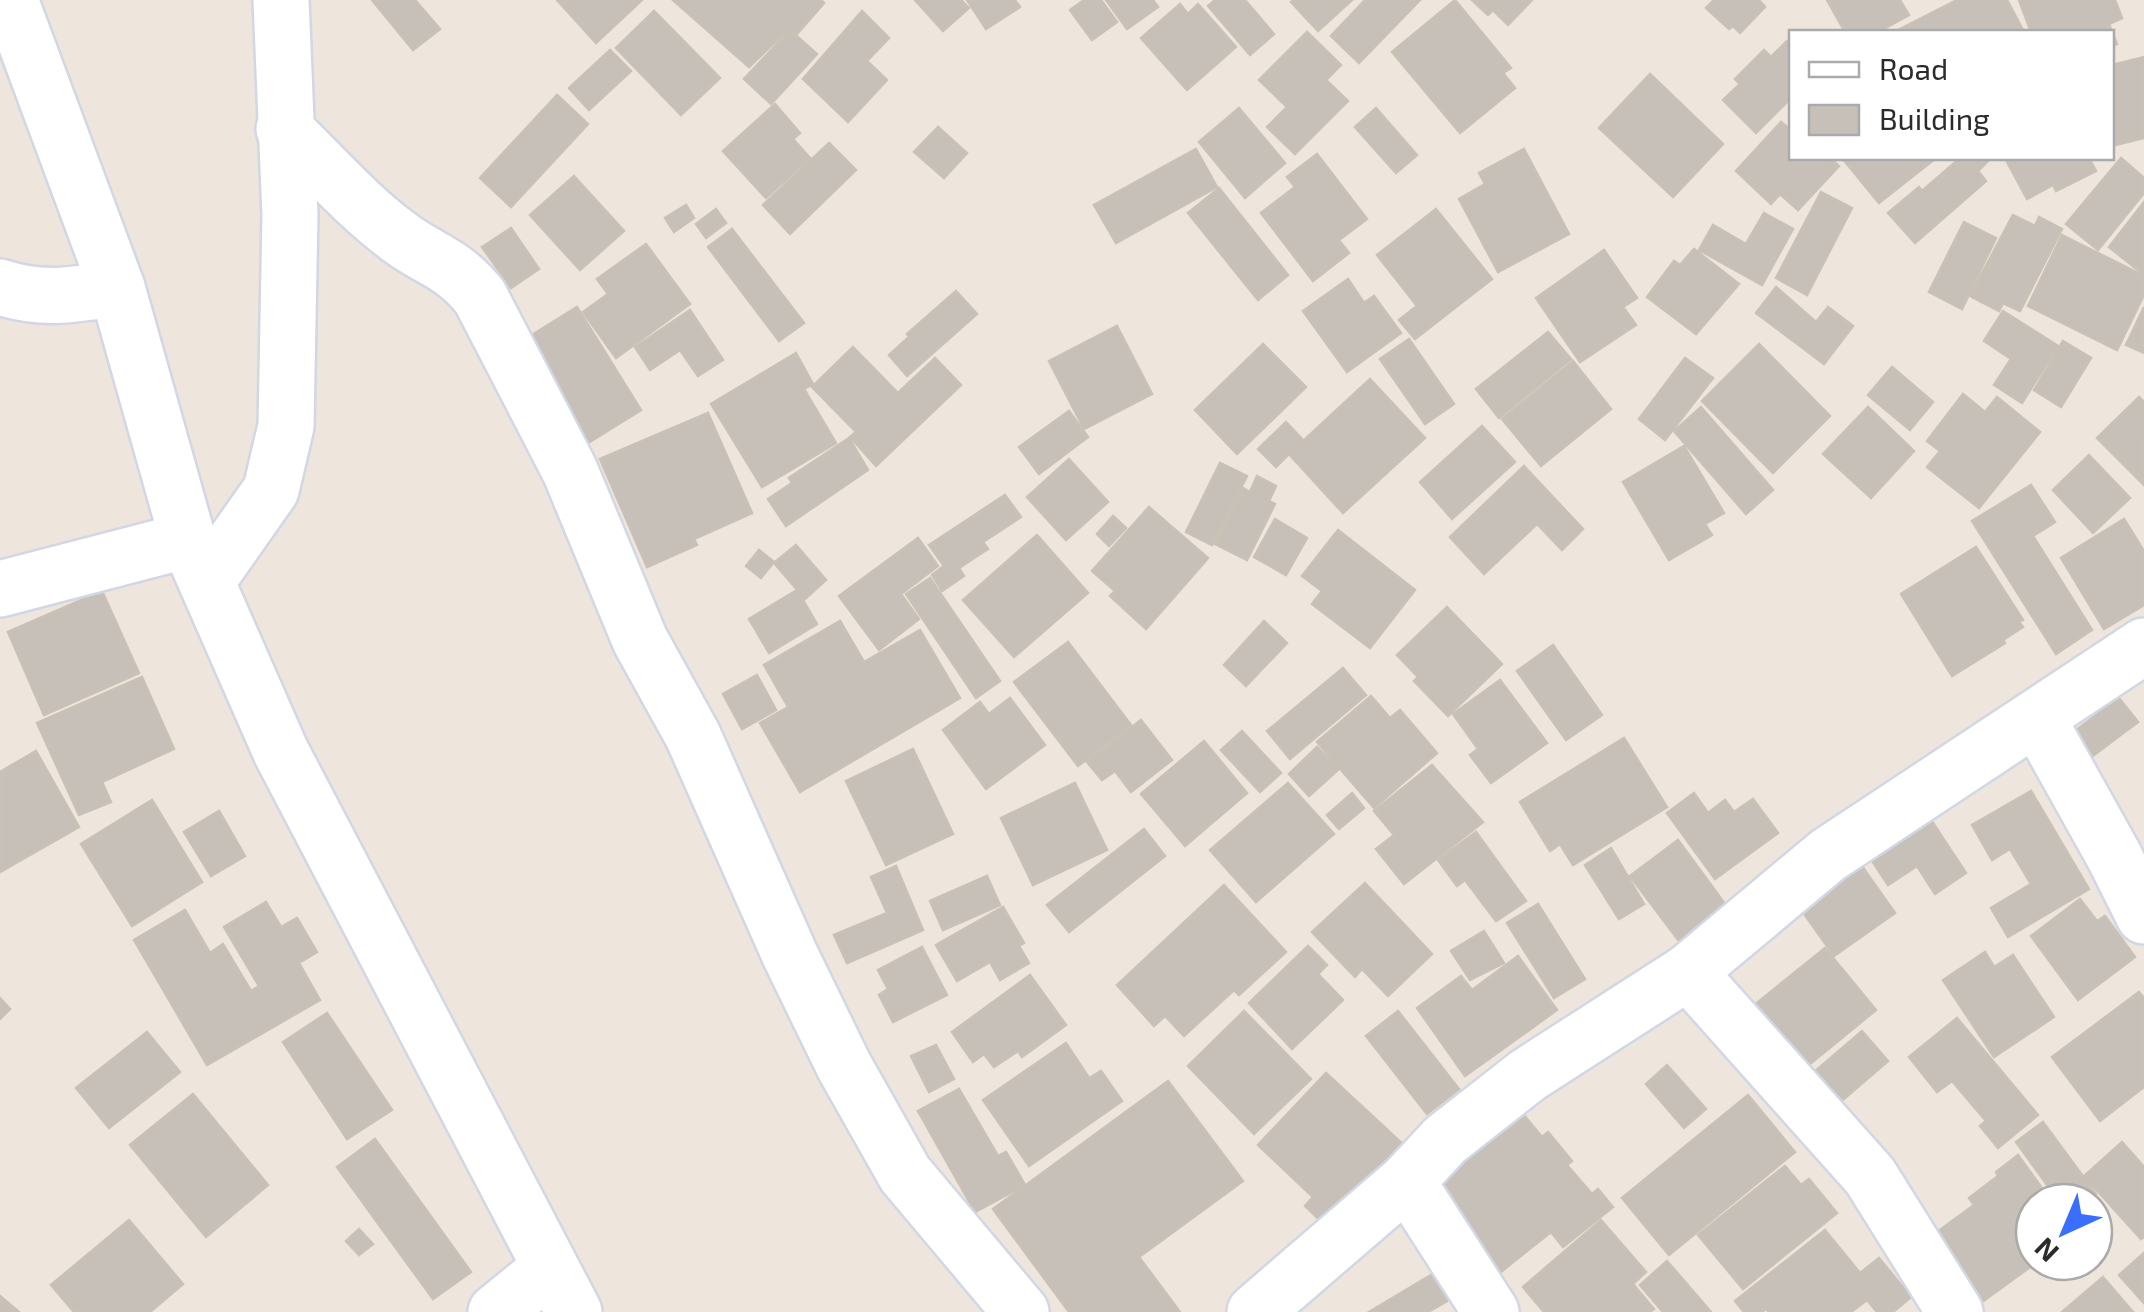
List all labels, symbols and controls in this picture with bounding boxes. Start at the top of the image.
legend [1789,30,2114,160]
text: Road [1879,50,1948,86]
text: Building [1879,100,1990,136]
north arrow [2014,1182,2114,1282]
text: N [2027,1231,2065,1270]

